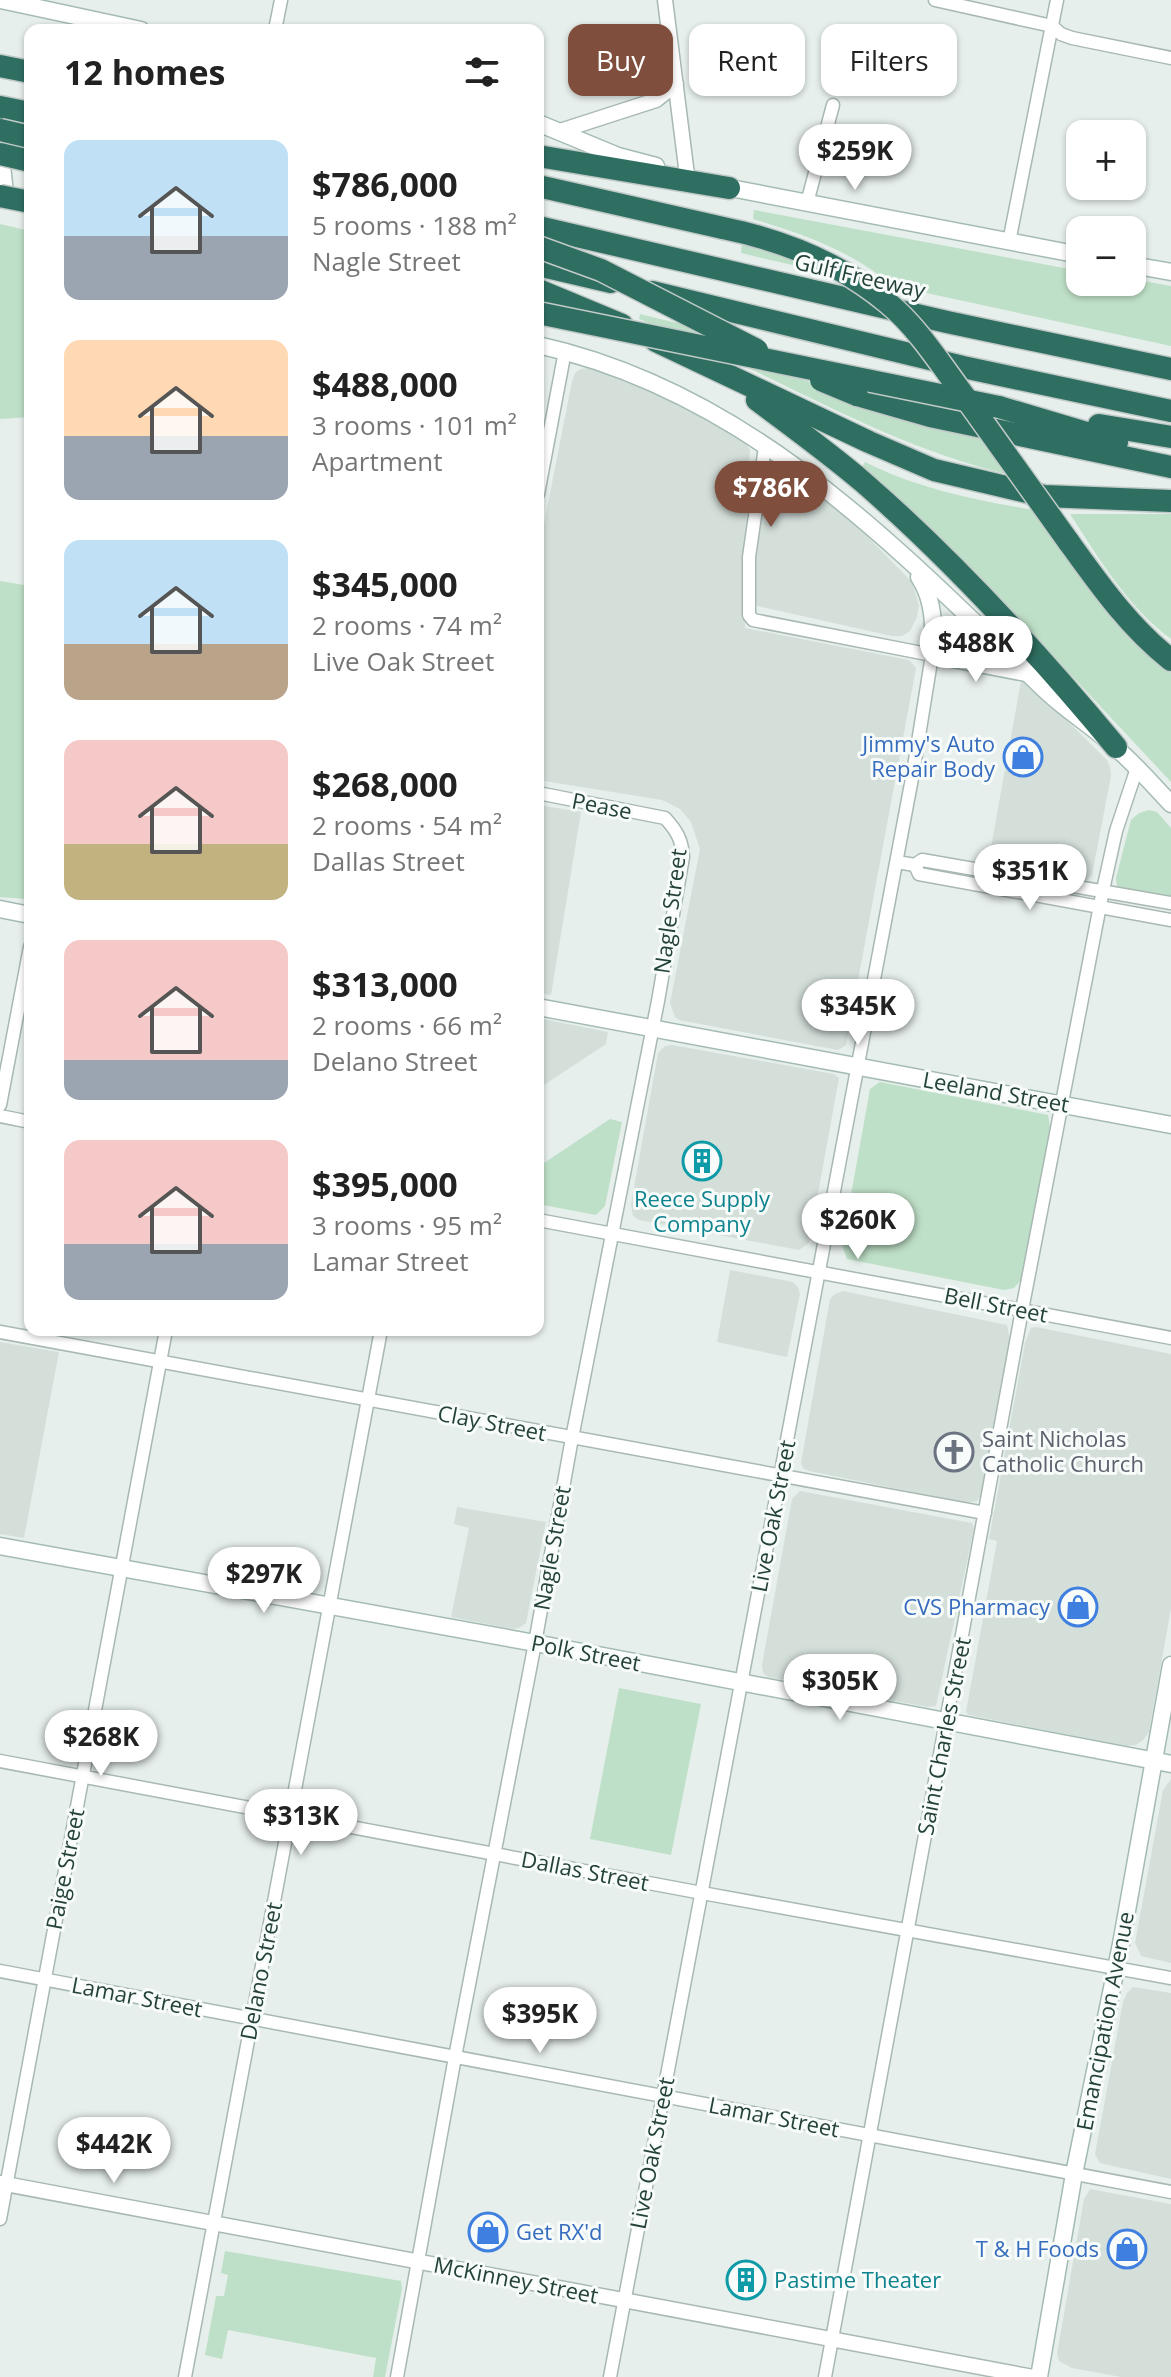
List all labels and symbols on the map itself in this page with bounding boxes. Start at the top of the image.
pin: $259K [799,124,911,192]
street label: Gulf Freeway [792,245,930,305]
pin: $786K [715,461,827,529]
pin: $488K [920,616,1032,684]
place label: Jimmy's Auto Repair Body [860,728,996,783]
shop icon: Jimmy's Auto Repair Body [1002,736,1044,778]
street label: Pease [570,785,635,826]
pin: $351K [974,844,1086,912]
street label: Nagle Street [645,846,693,975]
pin: $345K [802,979,914,1047]
street label: Leeland Street [921,1063,1072,1119]
building icon: Reece Supply Company [681,1140,723,1182]
place label: Reece Supply Company [634,1183,771,1238]
pin: $260K [802,1193,914,1261]
street label: Bell Street [942,1279,1051,1329]
street label: Clay Street [435,1397,549,1447]
place label: Saint Nicholas Catholic Church [982,1423,1144,1478]
church icon: Saint Nicholas Catholic Church [933,1431,975,1473]
street label: Live Oak Street [743,1437,801,1594]
street label: Nagle Street [525,1483,577,1612]
pin: $297K [208,1547,320,1615]
shop icon: CVS Pharmacy [1057,1586,1099,1628]
place label: CVS Pharmacy [903,1591,1051,1621]
street label: Polk Street [529,1627,644,1677]
street label: Saint Charles Street [909,1634,977,1837]
pin: $305K [784,1654,896,1722]
pin: $268K [45,1710,157,1778]
pin: $313K [245,1789,357,1857]
street label: Paige Street [38,1806,90,1932]
street label: Dallas Street [519,1843,652,1897]
street label: Delano Street [232,1899,288,2042]
street label: Emancipation Avenue [1068,1909,1140,2133]
street label: Lamar Street [69,1969,205,2023]
pin: $395K [484,1987,596,2055]
street label: Live Oak Street [622,2074,680,2231]
street label: Lamar Street [706,2089,842,2143]
pin: $442K [58,2117,170,2185]
shop icon: Get RX'd [467,2211,509,2253]
place label: Get RX'd [516,2216,602,2246]
shop icon: T & H Foods [1106,2228,1148,2270]
place label: T & H Foods [976,2233,1099,2263]
street label: McKinney Street [431,2248,601,2310]
building icon: Pastime Theater [725,2259,767,2301]
place label: Pastime Theater [774,2264,941,2294]

